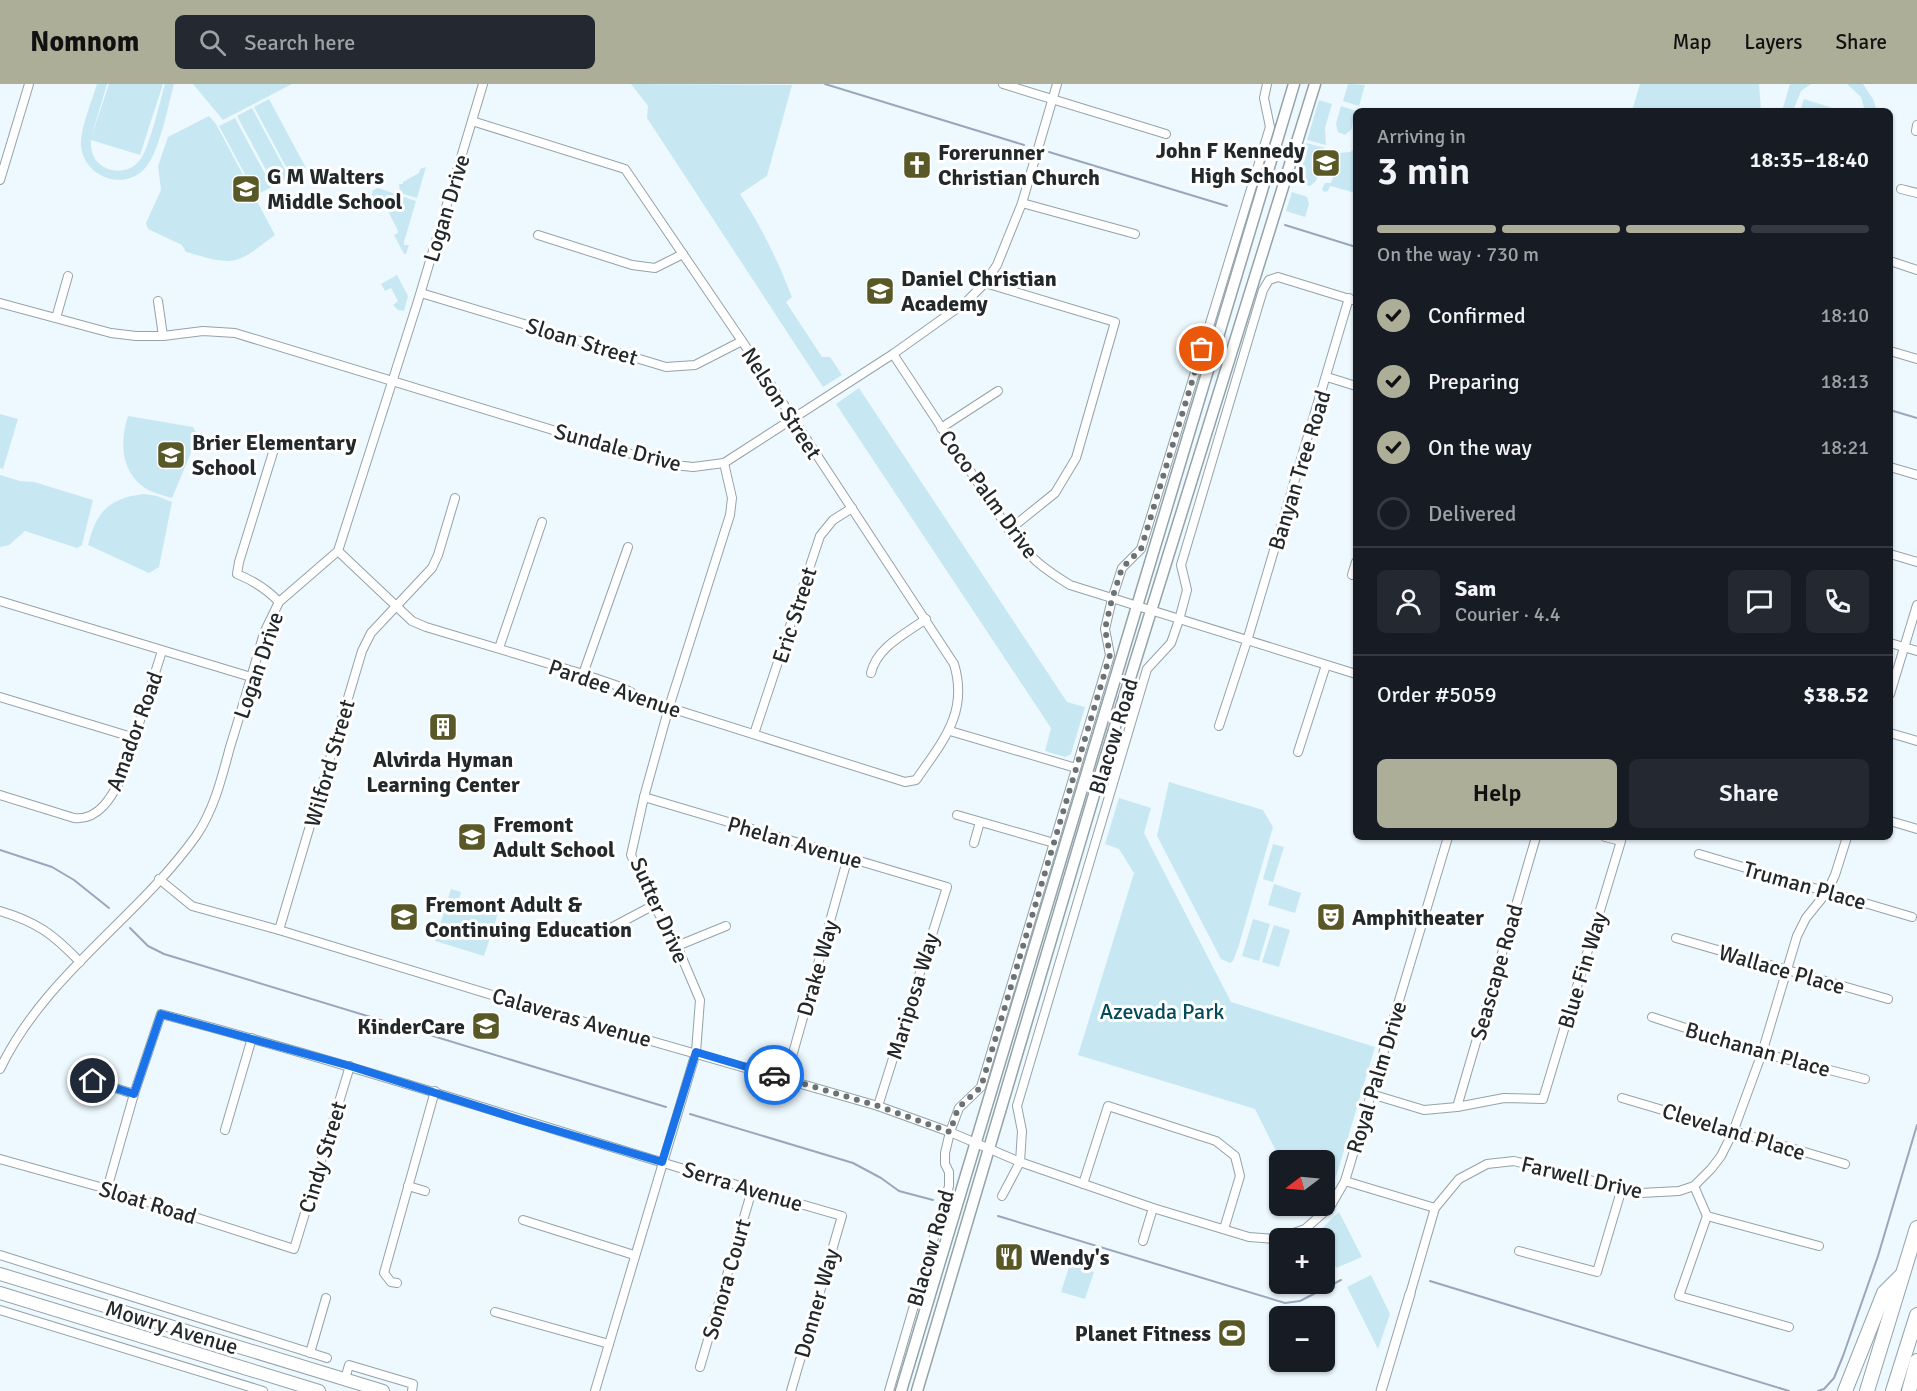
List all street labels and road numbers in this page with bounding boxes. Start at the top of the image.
street label: Logan Drive [417,151,476,265]
street label: Sloan Street [523,312,641,371]
street label: Nelson Street [735,342,828,464]
street label: Banyan Tree Road [1262,387,1337,553]
street label: Sundale Drive [551,418,684,477]
street label: Coco Palm Drive [933,425,1044,564]
street label: Eric Street [766,563,823,667]
street label: Logan Drive [228,608,289,722]
street label: Pardee Avenue [545,653,685,724]
street label: Amador Road [100,668,169,795]
street label: Blacow Road [1083,675,1144,798]
street label: Wilford Street [298,696,361,830]
street label: Phelan Avenue [724,810,865,875]
street label: Sutter Drive [624,853,695,967]
street label: Truman Place [1740,855,1869,916]
street label: Seascape Road [1464,901,1529,1043]
street label: Blue Fin Way [1552,908,1613,1032]
street label: Drake Way [791,916,844,1019]
street label: Mariposa Way [880,929,945,1063]
street label: Wallace Place [1716,939,1848,1000]
street label: Calaveras Avenue [489,982,655,1053]
street label: Royal Palm Drive [1341,998,1412,1156]
street label: Buchanan Place [1682,1016,1834,1083]
street label: Cleveland Place [1659,1097,1809,1166]
street label: Cindy Street [293,1098,352,1216]
street label: Farwell Drive [1519,1150,1645,1205]
street label: Serra Avenue [680,1155,806,1218]
street label: Sloat Road [96,1175,200,1230]
street label: Blacow Road [901,1187,960,1310]
street label: Sonora Court [696,1216,757,1342]
street label: Donner Way [788,1245,845,1361]
street label: Mowry Avenue [102,1294,242,1360]

